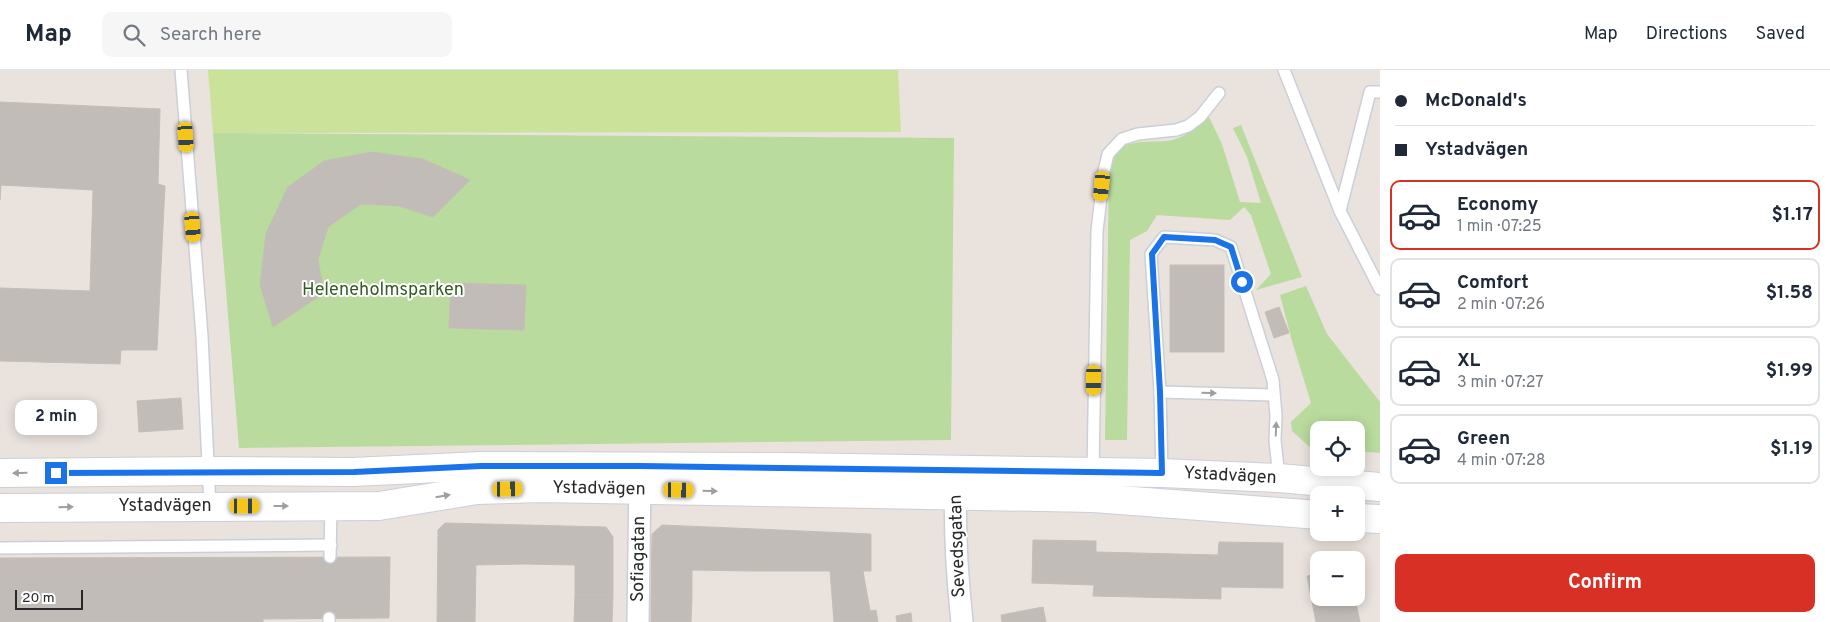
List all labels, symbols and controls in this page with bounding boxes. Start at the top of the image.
search box [102,12,452,57]
text: Map [25,20,72,50]
icon: search [120,21,148,49]
text: Search here [160,23,261,47]
text: Map [1584,23,1618,46]
text: Directions [1646,23,1728,46]
text: Saved [1756,23,1805,46]
text: McDonald's [1425,89,1527,113]
car [177,122,194,152]
text: Ystadvägen [1425,138,1528,162]
car [1092,170,1111,202]
icon: car [1397,193,1442,238]
text: Economy [1457,193,1538,217]
text: $1.17 [1771,203,1813,227]
car [184,211,201,243]
text: 1 min · 07:25 [1457,217,1542,237]
route start [1231,271,1253,293]
icon: car [1397,271,1442,316]
text: Comfort [1457,271,1529,295]
park label: Heleneholmsparken [302,279,464,302]
text: $1.58 [1766,281,1813,305]
text: 2 min · 07:26 [1457,295,1545,315]
icon: car [1397,349,1442,394]
text: XL [1457,349,1480,373]
text: $1.99 [1766,359,1813,383]
car [1086,365,1101,395]
text: 3 min · 07:27 [1457,373,1544,393]
one-way arrow [1201,389,1217,397]
callout: 2 min [15,400,97,436]
text: 2 min [35,407,77,427]
one-way arrow [1272,421,1280,437]
map controls [1310,421,1365,606]
button: locate [1310,421,1365,476]
icon: car [1397,427,1442,472]
text: Green [1457,427,1510,451]
text: $1.19 [1770,437,1813,461]
text: 4 min · 07:28 [1457,451,1546,471]
route end [45,462,67,484]
street label: Ystadvägen [1183,462,1277,490]
one-way arrow [11,469,27,477]
street label: Ystadvägen [552,477,646,501]
car [492,481,523,497]
car [663,482,694,498]
button: + [1310,486,1365,541]
one-way arrow [702,487,718,495]
one-way arrow [435,491,451,499]
street label: Sevedsgatan [945,494,971,598]
street label: Ystadvägen [118,495,212,518]
car [230,499,260,514]
one-way arrow [273,502,289,510]
one-way arrow [58,503,74,511]
street label: Sofiagatan [627,516,651,602]
button: − [1310,551,1365,606]
button: Confirm [1395,554,1815,612]
scale bar [15,587,82,610]
text: 20 m [22,590,55,607]

